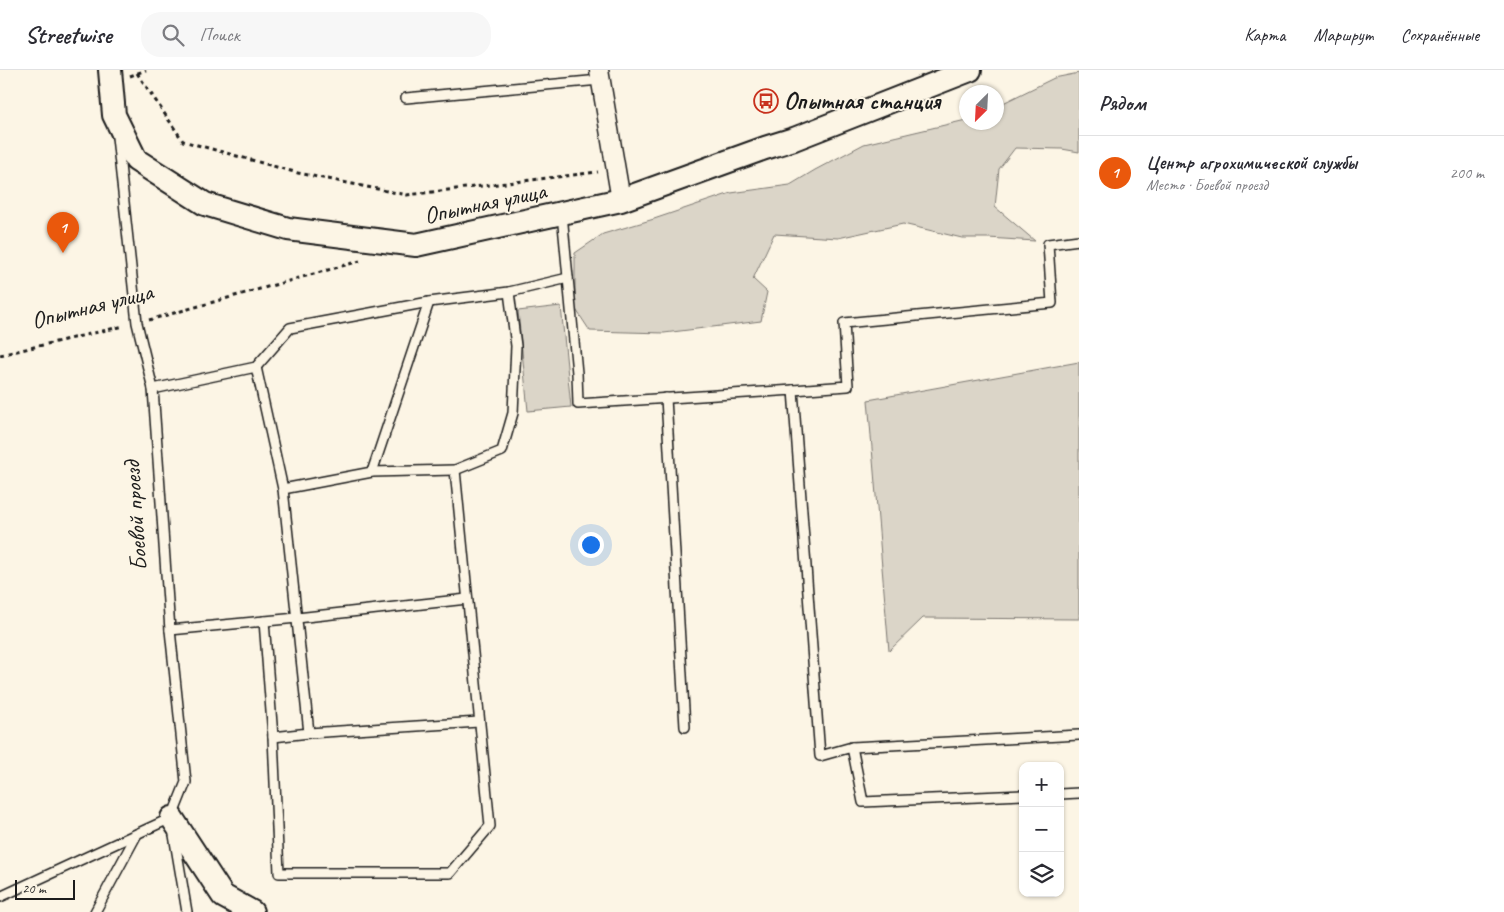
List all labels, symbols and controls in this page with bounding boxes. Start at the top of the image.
search box [141,12,491,57]
text: Streetwise [25,20,111,50]
icon: search [159,21,187,49]
text: Поиск [199,23,240,47]
text: Карта [1244,24,1285,46]
text: Маршрут [1313,24,1373,46]
text: Сохранённые [1401,24,1479,46]
north arrow [959,85,1004,130]
place label: Опытная станция [784,86,942,116]
bus stop icon: Опытная станция [753,88,779,114]
text: Рядом [1099,90,1146,116]
text: Центр агрохимической службы [1146,151,1357,175]
text: 1 [1111,163,1119,183]
text: 200 m [1450,163,1484,183]
street label: Опытная улица [421,175,550,231]
text: Место · Боевой проезд [1146,175,1268,195]
pin: 1 [47,212,79,253]
street label: Опытная улица [28,276,157,336]
street label: Боевой проезд [116,458,154,572]
your location [578,532,604,558]
map controls [1019,762,1064,897]
button: + [1019,762,1064,807]
button: − [1019,807,1064,852]
button: layers [1019,852,1064,897]
scale bar [15,877,75,900]
text: 20 m [22,880,46,897]

